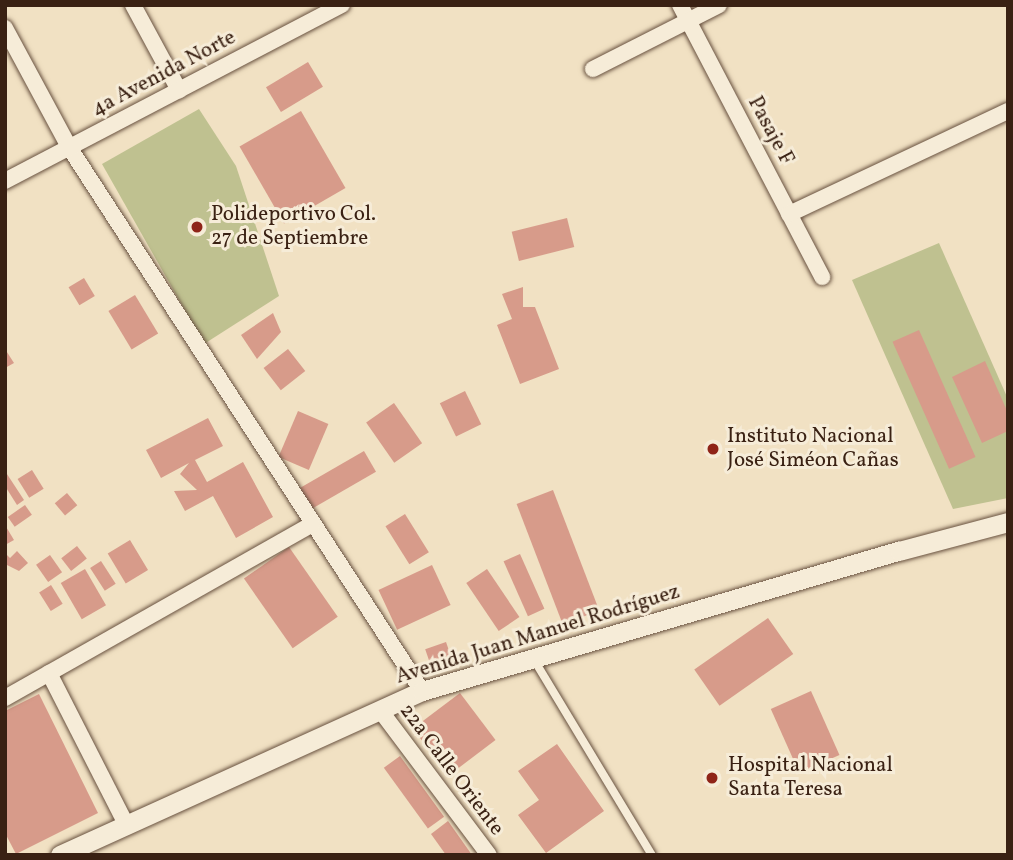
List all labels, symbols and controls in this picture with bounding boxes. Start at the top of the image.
street label: 4a Avenida Norte [88,25,240,123]
street label: Pasaje F [742,92,798,170]
place label: Polideportivo Col. 27 de Septiembre [211,202,376,252]
marker: Polideportivo Col. 27 de Septiembre [189,219,205,235]
place label: Instituto Nacional José Siméon Cañas [727,424,899,474]
marker: Instituto Nacional José Siméon Cañas [705,441,721,457]
street label: Avenida Juan Manuel Rodríguez [393,580,683,690]
street label: 22a Calle Oriente [393,699,509,841]
place label: Hospital Nacional Santa Teresa [728,753,893,803]
marker: Hospital Nacional Santa Teresa [702,768,722,788]

